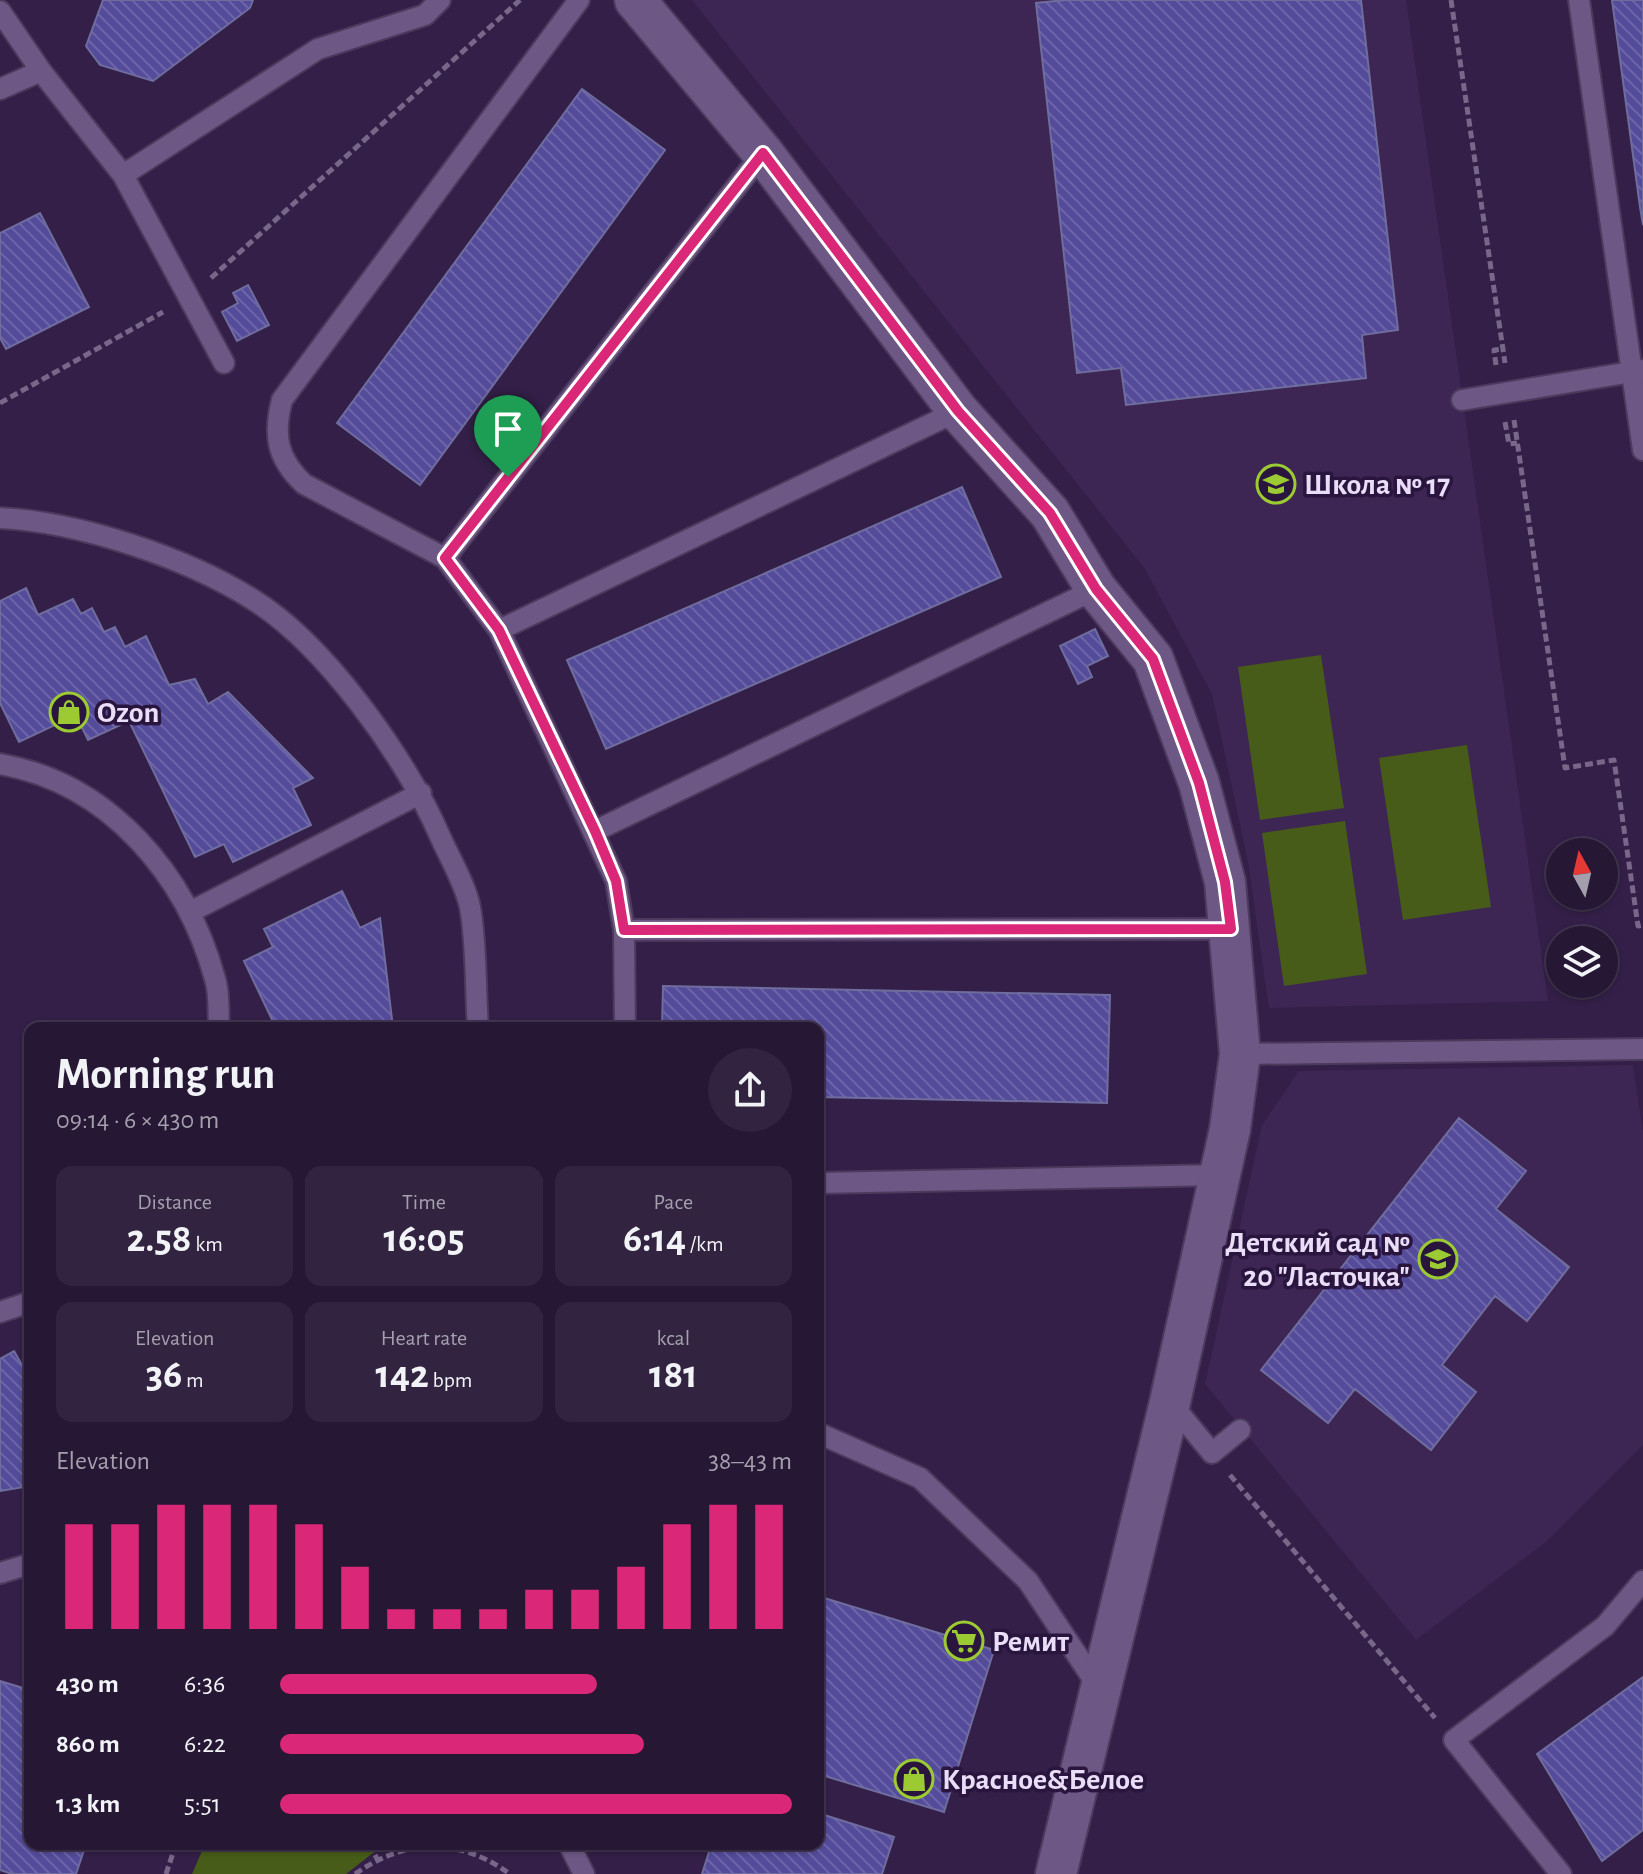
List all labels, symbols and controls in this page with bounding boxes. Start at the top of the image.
pin [474,395,542,477]
icon: arrive [486,407,530,451]
school or university icon: Школа № 17 [1255,463,1297,505]
place label: Школа № 17 [1304,470,1450,500]
shop icon: Ozon [48,691,90,733]
place label: Ozon [97,698,159,728]
north arrow [1546,838,1618,910]
map controls [1546,838,1618,998]
button: layers [1546,926,1618,998]
button: share [708,1048,792,1132]
text: Morning run [56,1053,275,1097]
text: 09:14 · 6 × 430 m [56,1107,219,1133]
text: Distance [137,1191,212,1213]
text: Time [402,1191,446,1213]
text: Pace [654,1191,693,1213]
text: 2.58 [127,1219,192,1259]
text: 16:05 [383,1219,464,1259]
text: 6:14 [623,1219,686,1259]
place label: Детский сад № 20 "Ласточка" [1225,1228,1410,1292]
text: km [192,1233,223,1255]
text: /km [686,1233,724,1255]
school or university icon: Детский сад № 20 "Ласточка" [1417,1238,1459,1280]
text: Elevation [135,1327,214,1349]
text: Heart rate [381,1327,467,1349]
text: kcal [657,1327,690,1349]
text: 36 [146,1355,182,1395]
text: 142 [376,1355,429,1395]
text: 181 [649,1355,698,1395]
text: m [182,1369,204,1391]
text: bpm [429,1369,472,1391]
text: Elevation [56,1448,150,1474]
text: 38–43 m [708,1448,792,1474]
supermarket icon: Ремит [943,1620,985,1662]
place label: Ремит [992,1627,1069,1657]
text: 430 m [56,1671,119,1697]
text: 6:36 [184,1671,225,1697]
text: 860 m [56,1731,120,1757]
text: 6:22 [184,1731,226,1757]
shop icon: Красное&Белое [893,1758,935,1800]
place label: Красное&Белое [942,1765,1144,1795]
text: 1.3 km [56,1791,120,1817]
text: 5:51 [184,1791,221,1817]

